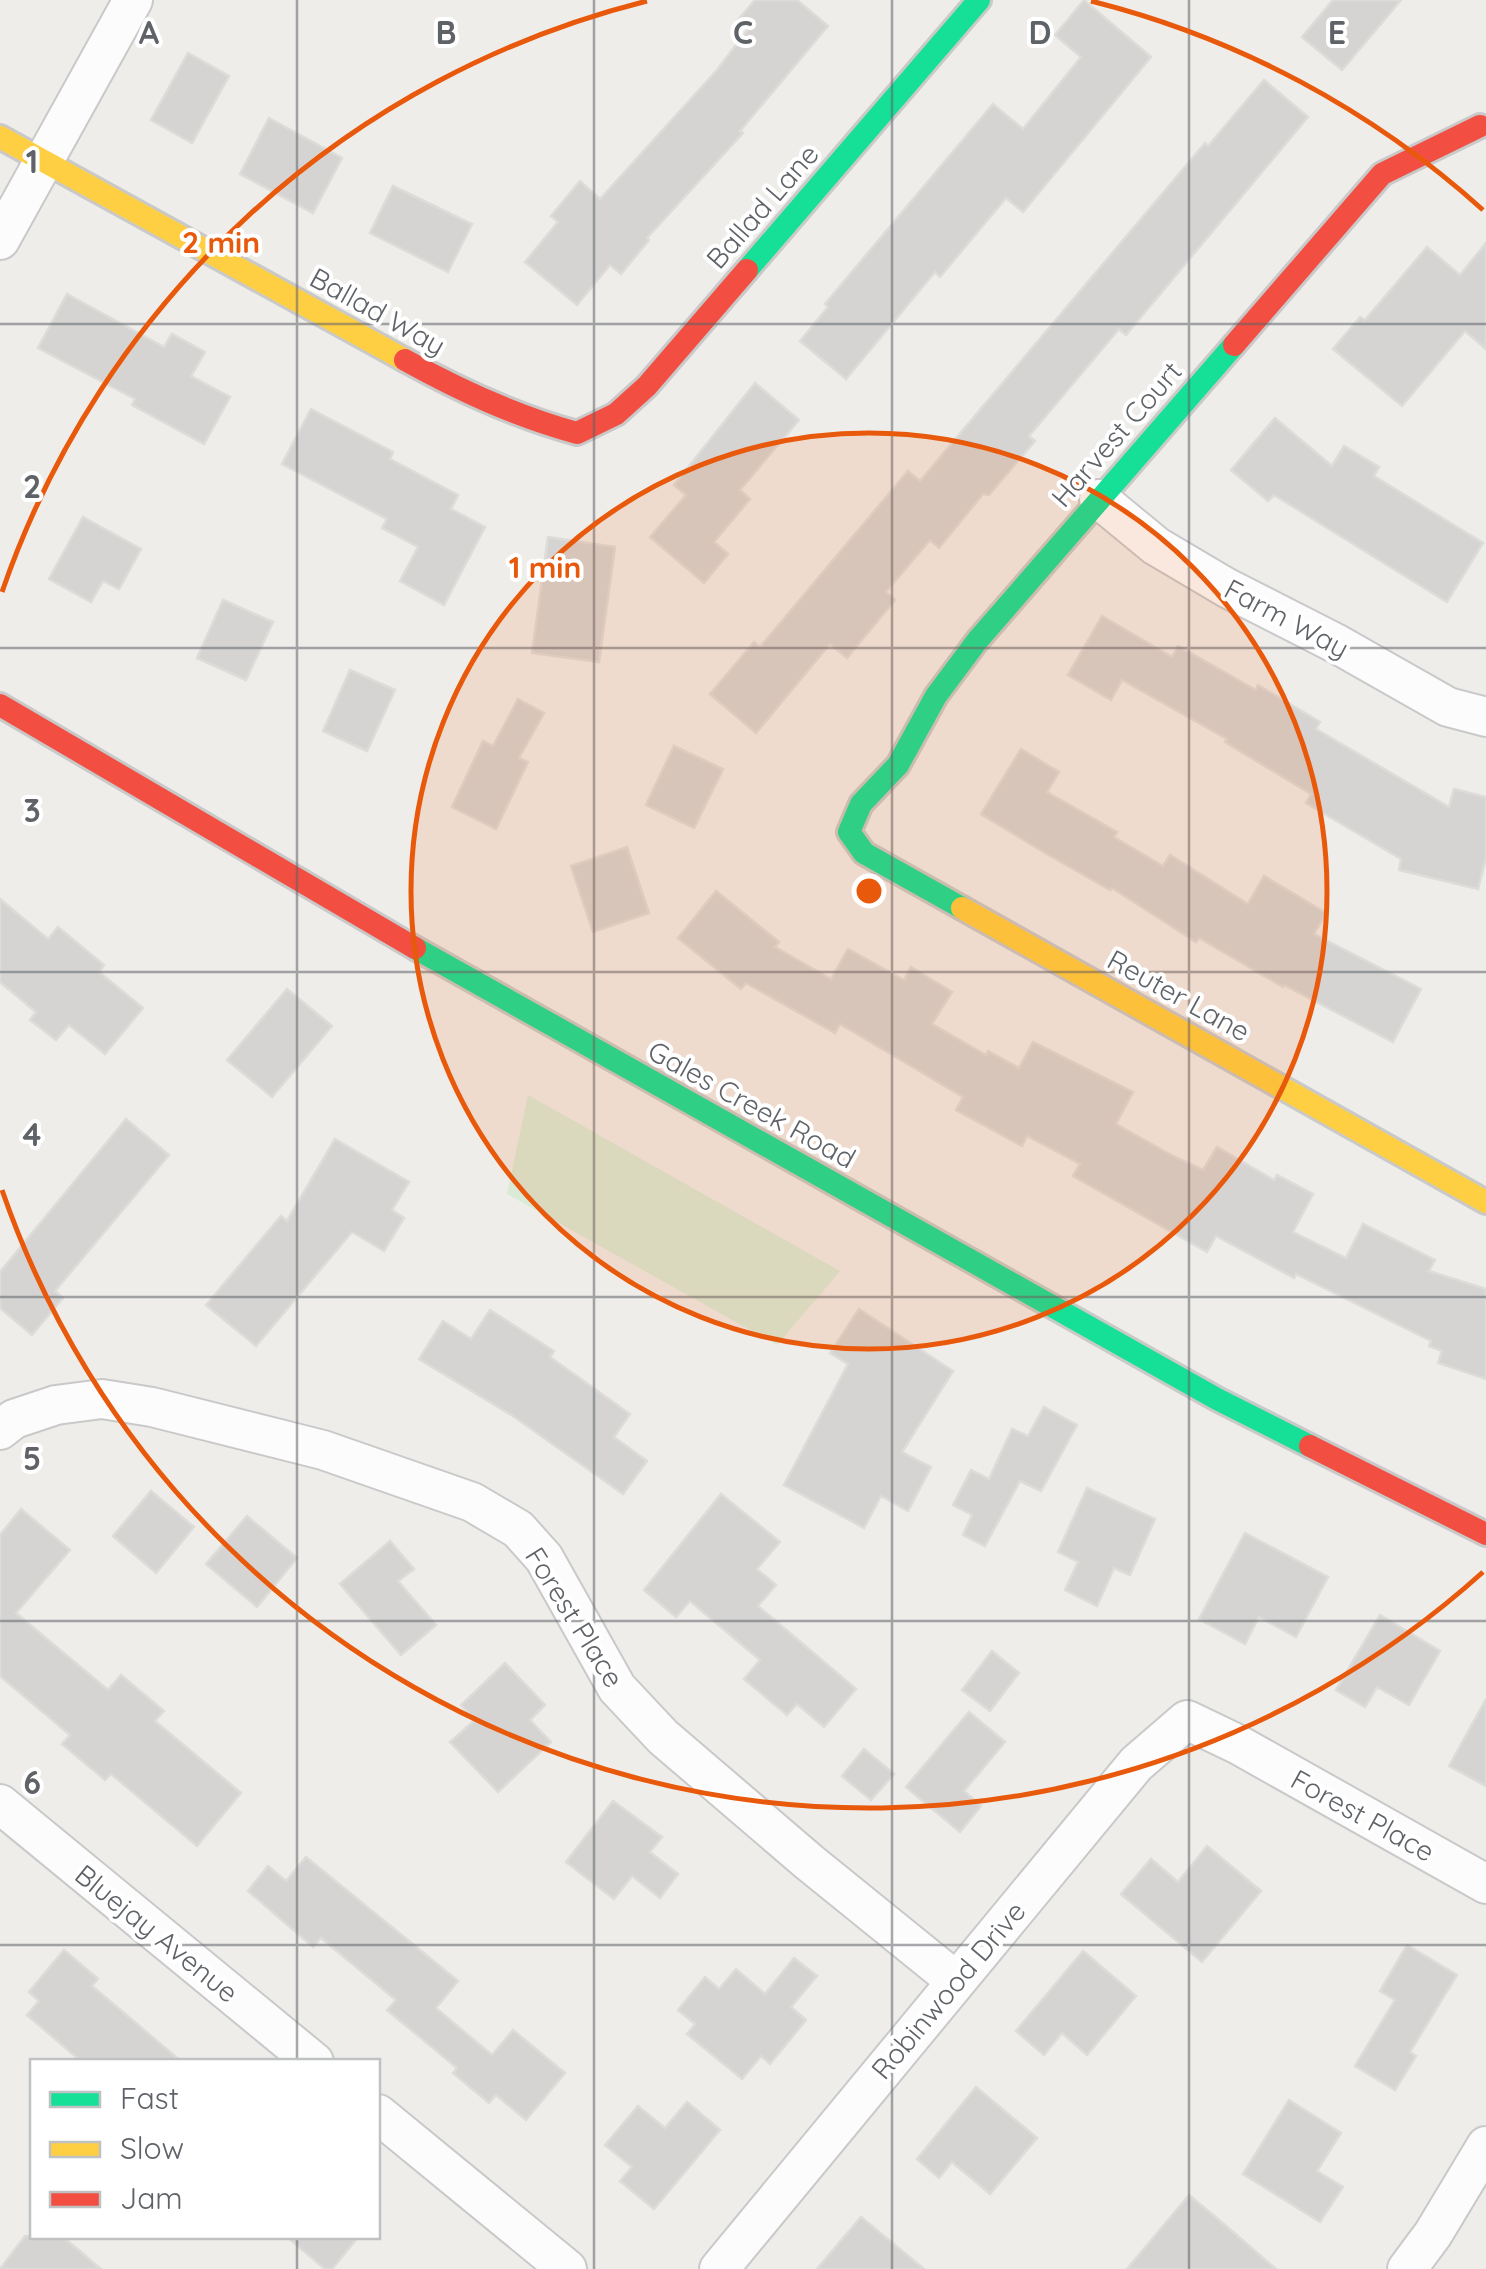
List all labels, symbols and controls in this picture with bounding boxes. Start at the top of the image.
text: A [139,12,160,52]
text: B [436,12,456,52]
text: C [733,12,753,52]
text: D [1029,12,1051,52]
text: E [1328,12,1346,52]
street label: Ballad Lane [698,137,826,275]
text: 1 [26,141,38,181]
text: 2 min [182,223,260,261]
street label: Ballad Way [304,259,452,363]
street label: Harvest Court [1043,354,1189,514]
text: 2 [23,466,41,506]
text: 1 min [509,548,581,586]
street label: Farm Way [1219,571,1355,665]
text: 3 [23,790,41,830]
centre of rings [851,873,887,909]
street label: Reuter Lane [1101,941,1257,1049]
street label: Gales Creek Road [642,1033,862,1175]
text: 4 [23,1114,42,1154]
text: 5 [23,1438,41,1478]
street label: Forest Place [518,1540,632,1694]
street label: Forest Place [1285,1761,1441,1869]
text: 6 [23,1762,41,1802]
street label: Bluejay Avenue [68,1856,246,2010]
street label: Robinwood Drive [863,1894,1033,2086]
legend [30,2059,380,2239]
text: Fast [120,2079,179,2117]
text: Slow [120,2129,184,2167]
text: Jam [120,2179,183,2217]

